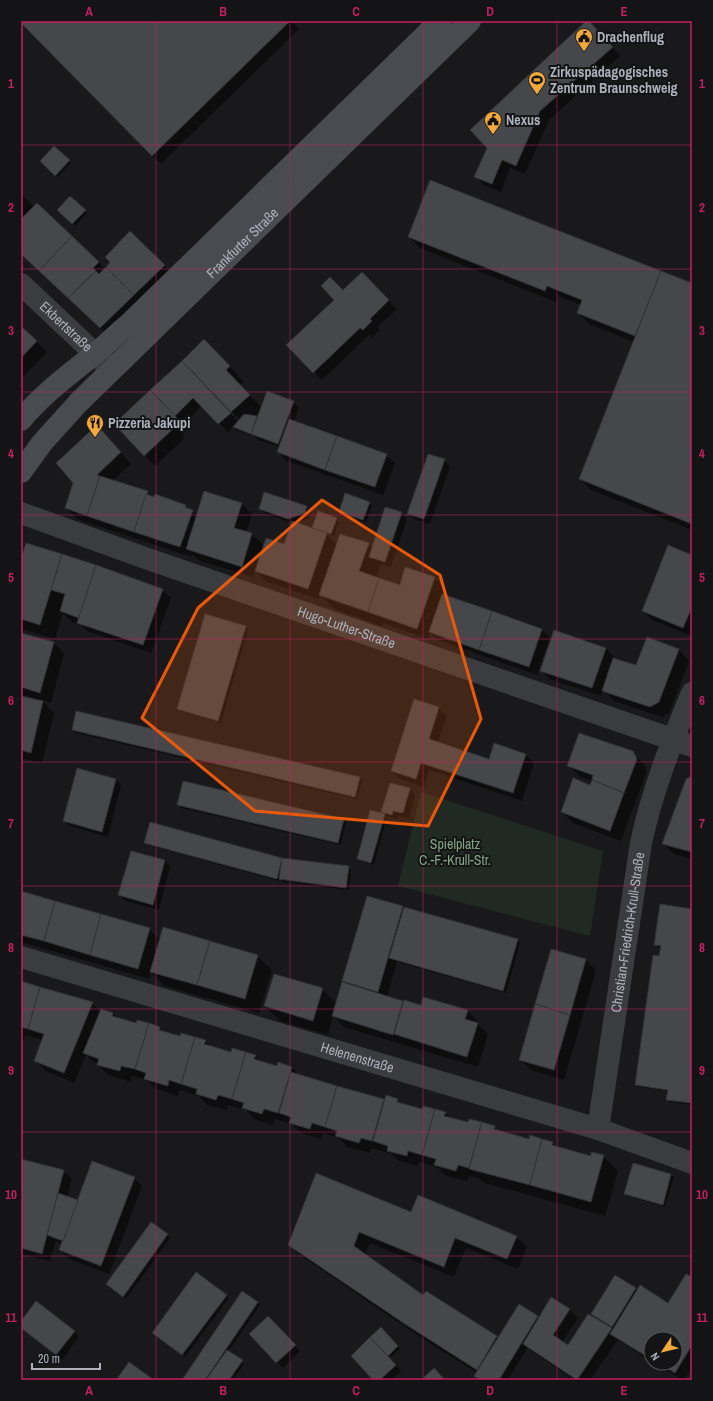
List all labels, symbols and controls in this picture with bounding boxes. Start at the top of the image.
text: A [85,3,93,20]
text: B [219,3,227,20]
text: C [352,3,360,20]
text: D [486,3,494,20]
text: E [620,3,628,20]
public building icon: Drachenflug [574,27,594,52]
place label: Drachenflug [597,28,664,46]
place label: Zirkuspädagogisches Zentrum Braunschweig [550,63,678,97]
sports icon: Zirkuspädagogisches Zentrum Braunschweig [527,70,547,95]
text: 1 [8,75,14,92]
text: 1 [699,75,705,92]
public building icon: Nexus [483,110,503,135]
place label: Nexus [506,111,540,129]
text: 2 [8,199,14,216]
text: 2 [699,199,705,216]
street label: Frankfurter Straße [202,204,282,282]
street label: Ekbertstraße [36,297,96,356]
text: 3 [8,322,14,339]
text: 3 [699,322,705,339]
restaurant icon: Pizzeria Jakupi [85,413,105,438]
place label: Pizzeria Jakupi [108,414,190,432]
text: 4 [8,445,14,462]
text: 4 [699,445,705,462]
text: 5 [8,569,14,586]
text: 5 [699,569,705,586]
street label: Hugo-Luther-Straße [295,602,398,652]
text: 6 [8,692,14,709]
text: 6 [699,692,705,709]
text: 7 [8,815,14,832]
text: 7 [699,815,705,832]
park label: Spielplatz C.-F.-Krull-Str. [419,835,491,869]
street label: Christian-Friedrich-Krull-Straße [607,851,649,1013]
text: 8 [8,939,14,956]
text: 8 [699,939,705,956]
street label: Helenenstraße [319,1038,396,1077]
text: 9 [8,1062,14,1079]
text: 9 [699,1062,705,1079]
text: 10 [5,1186,17,1203]
text: 10 [696,1186,708,1203]
text: 11 [5,1309,17,1326]
text: 11 [696,1309,708,1326]
north arrow [643,1331,683,1371]
scale bar [32,1345,100,1371]
text: N [647,1350,662,1363]
text: 20 m [38,1351,60,1367]
text: A [85,1382,93,1399]
text: B [219,1382,227,1399]
text: C [352,1382,360,1399]
text: D [486,1382,494,1399]
text: E [620,1382,628,1399]

